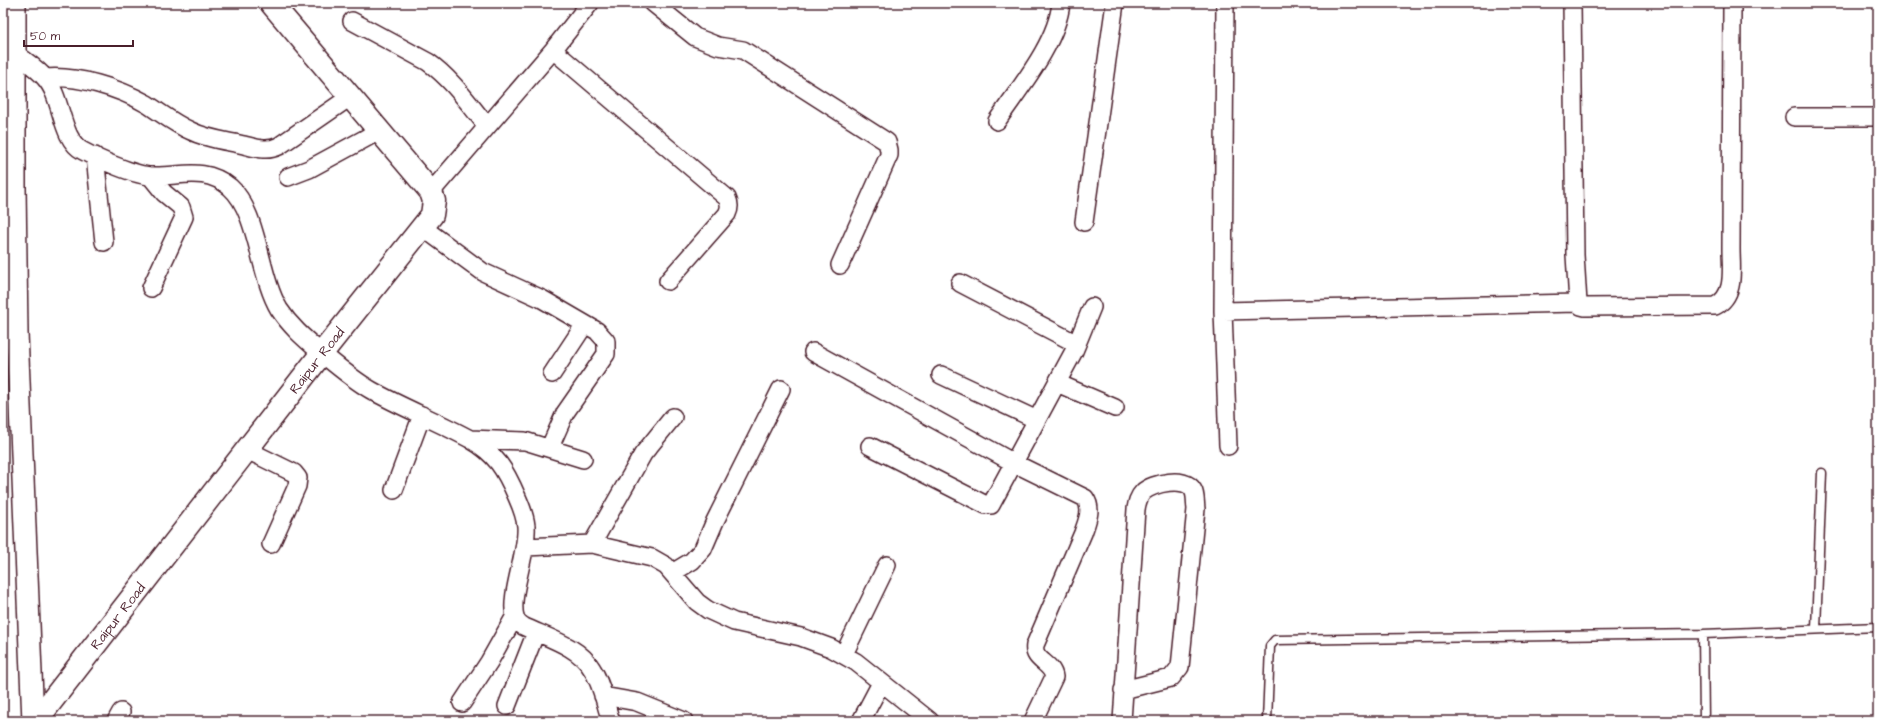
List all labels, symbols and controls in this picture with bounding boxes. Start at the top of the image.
scale bar [24,22,133,48]
text: 50 m [30,28,61,45]
street label: Raipur Road [285,323,350,398]
street label: Raipur Road [86,579,151,654]

